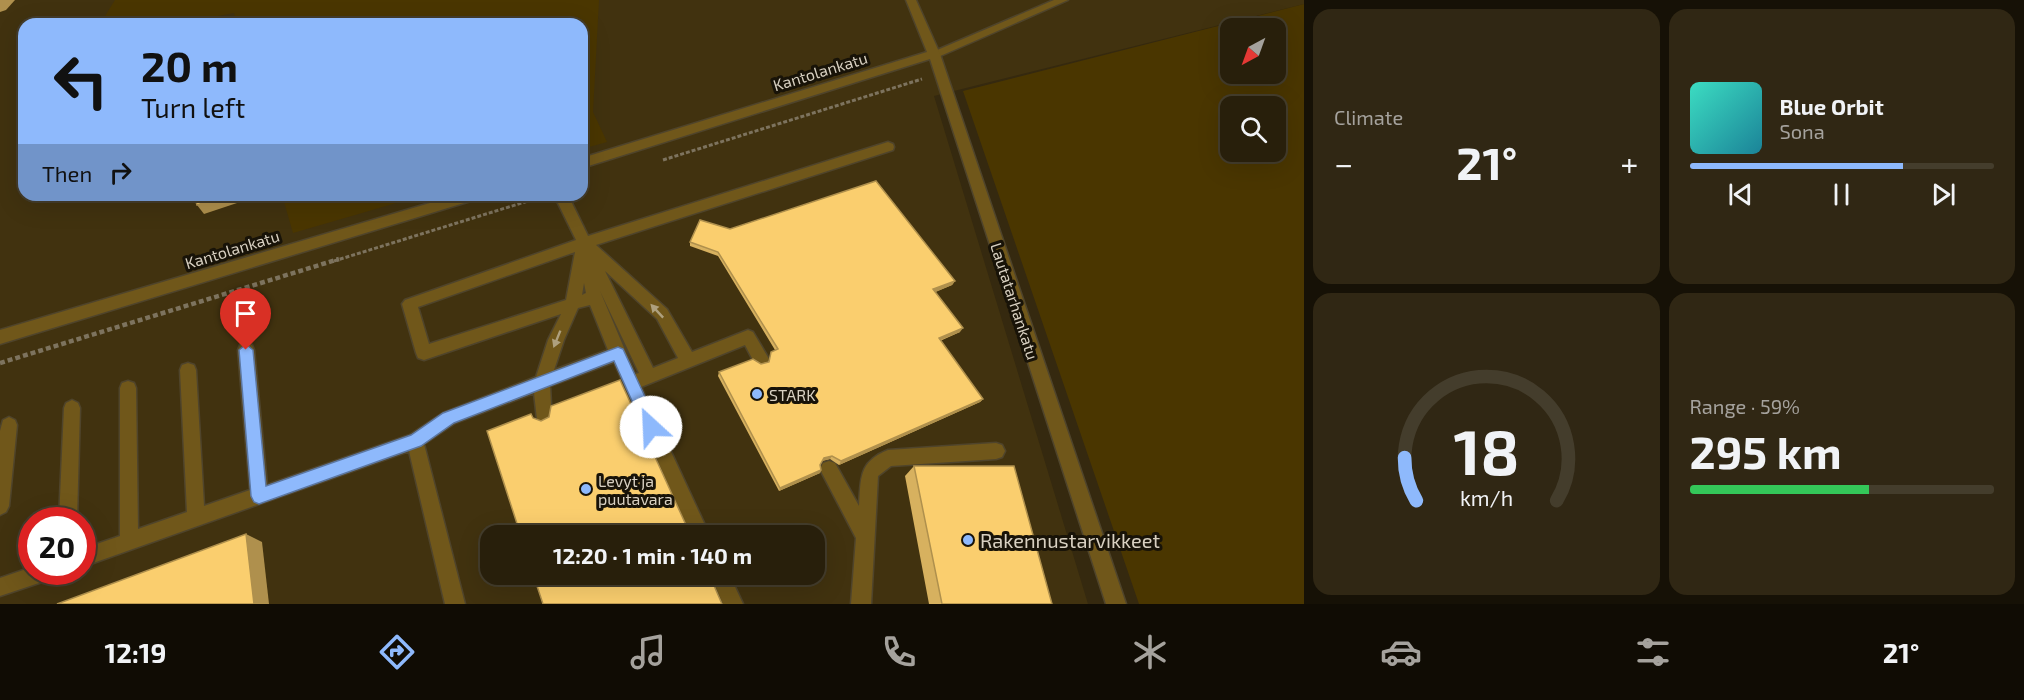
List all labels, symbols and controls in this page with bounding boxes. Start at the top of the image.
north arrow [1220,18,1286,84]
map controls [1220,18,1286,162]
text: 20 m [141,40,238,90]
icon: left [42,42,120,120]
street label: Kantolankatu [771,48,869,94]
text: Turn left [141,91,245,123]
text: Blue Orbit [1780,93,1884,119]
button: search [1220,96,1286,162]
text: Climate [1334,105,1403,129]
text: Sona [1780,119,1825,143]
text: 21° [1456,135,1517,189]
text: − [1334,143,1353,183]
text: + [1620,143,1638,183]
icon: right [104,156,137,189]
text: Then [42,160,92,186]
icon: previous [1724,178,1757,211]
icon: pause [1825,178,1858,211]
icon: next [1927,178,1960,211]
street label: Kantolankatu [183,226,281,272]
street label: Lautatarhankatu [987,240,1043,362]
pin [220,288,271,350]
icon: arrive [229,297,262,330]
one-way arrow [651,305,665,319]
one-way arrow [552,331,562,349]
place label: STARK [769,385,816,404]
marker: STARK [750,387,764,401]
text: Range · 59% [1690,394,1800,418]
position arrow [619,395,683,459]
text: 18 [1453,413,1519,488]
text: 295 km [1690,424,1842,478]
place label: Levyt ja puutavara [598,471,673,508]
marker: Levyt ja puutavara [579,482,593,496]
text: km/h [1460,485,1513,510]
speed limit sign: 20 [18,507,96,585]
place label: Rakennustarvikkeet [980,528,1160,552]
marker: Rakennustarvikkeet [961,533,975,547]
text: 12:20 · 1 min · 140 m [553,542,752,568]
icon: directions [376,631,418,673]
icon: music [627,631,669,673]
icon: phone [878,631,920,673]
icon: climate [1129,631,1171,673]
icon: car [1380,631,1422,673]
icon: filters [1632,631,1674,673]
text: 12:19 [105,636,166,668]
text: 21° [1883,636,1919,668]

